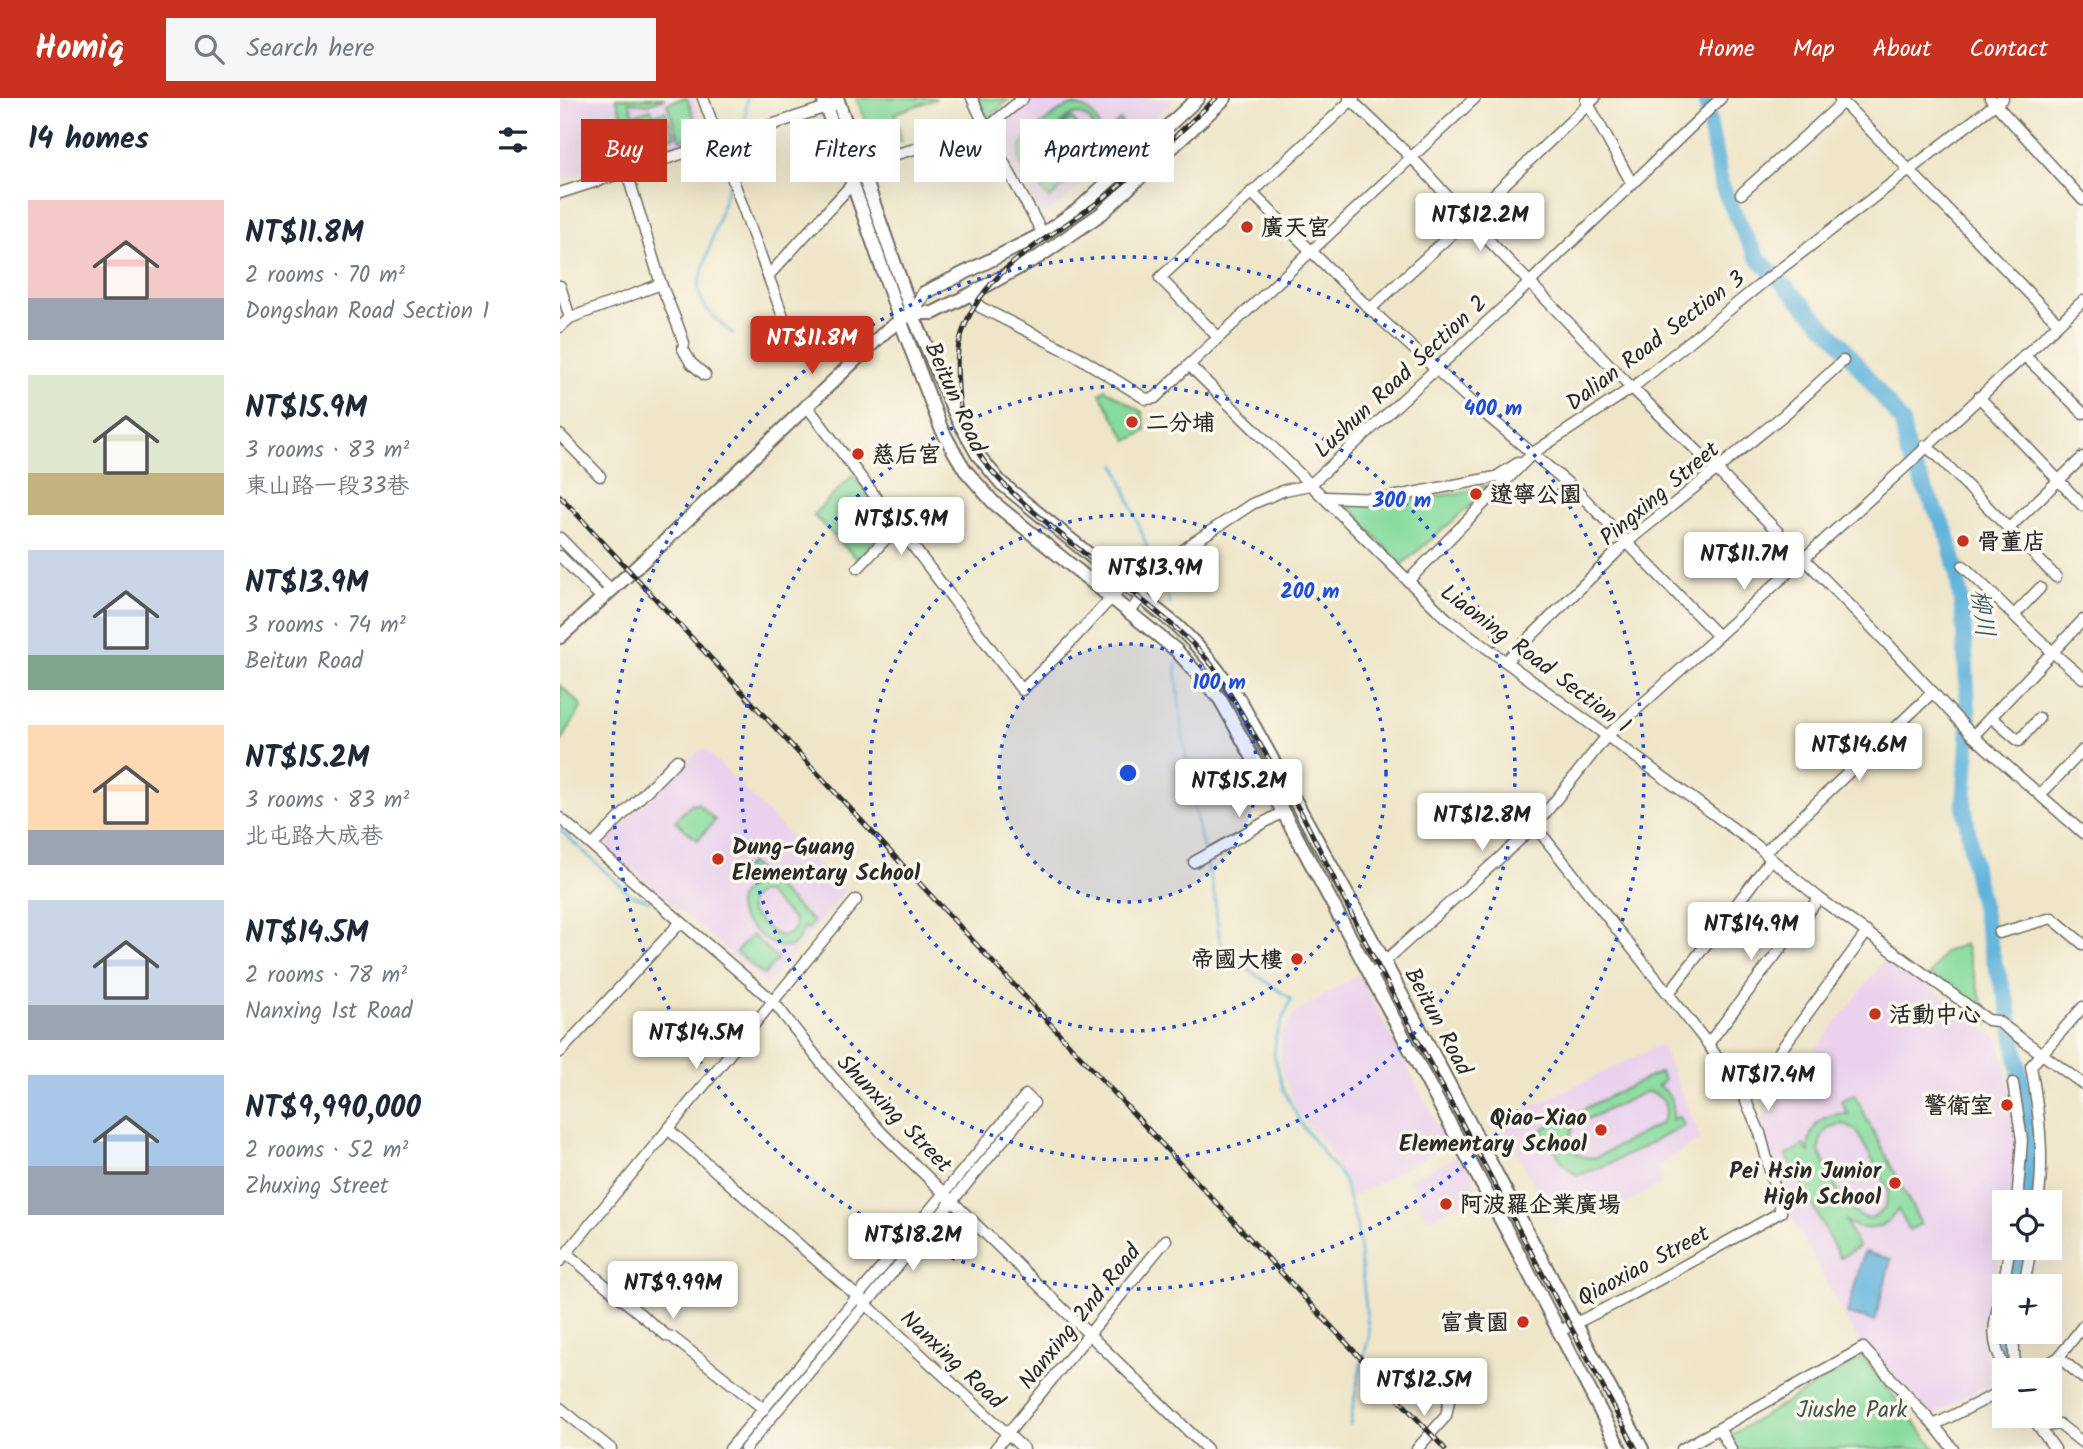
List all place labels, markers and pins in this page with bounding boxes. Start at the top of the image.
pin: NT$12.2M [1408,194,1552,253]
place label: 廣天宮 [1261,211,1330,247]
marker: 廣天宮 [1239,219,1255,235]
pin: NT$11.8M [740,316,884,376]
place label: 二分埔 [1146,406,1215,442]
marker: 二分埔 [1124,414,1140,430]
place label: 慈后宮 [872,438,941,474]
marker: 慈后宮 [850,446,866,462]
place label: 遼寧公園 [1490,478,1582,514]
marker: 遼寧公園 [1468,486,1484,502]
pin: NT$15.9M [829,498,973,557]
place label: 骨董店 [1977,525,2046,561]
pin: NT$11.7M [1672,532,1816,592]
marker: 骨董店 [1955,533,1971,549]
pin: NT$13.9M [1083,546,1227,606]
pin: NT$14.6M [1787,724,1931,783]
pin: NT$15.2M [1167,760,1311,819]
centre of rings [1116,761,1140,785]
pin: NT$12.8M [1410,794,1554,853]
place label: Dung-Guang Elementary School [732,830,921,892]
marker: Dung-Guang Elementary School [710,851,726,867]
pin: NT$14.9M [1679,902,1823,962]
place label: 帝國大樓 [1191,943,1283,979]
marker: 帝國大樓 [1289,951,1305,967]
place label: 活動中心 [1889,998,1981,1034]
marker: 活動中心 [1867,1006,1883,1022]
pin: NT$14.5M [624,1012,768,1071]
pin: NT$17.4M [1696,1054,1840,1113]
place label: 警衛室 [1924,1089,1993,1125]
marker: 警衛室 [1999,1097,2015,1113]
place label: Qiao-Xiao Elementary School [1399,1101,1588,1163]
marker: Qiao-Xiao Elementary School [1593,1122,1609,1138]
place label: Pei Hsin Junior High School [1729,1154,1883,1216]
marker: Pei Hsin Junior High School [1887,1175,1903,1191]
place label: 阿波羅企業廣場 [1460,1188,1621,1224]
marker: 阿波羅企業廣場 [1438,1196,1454,1212]
pin: NT$18.2M [841,1214,985,1273]
pin: NT$9.99M [601,1262,745,1321]
place label: 富貴園 [1440,1306,1509,1342]
marker: 富貴園 [1515,1314,1531,1330]
pin: NT$12.5M [1352,1358,1496,1418]

